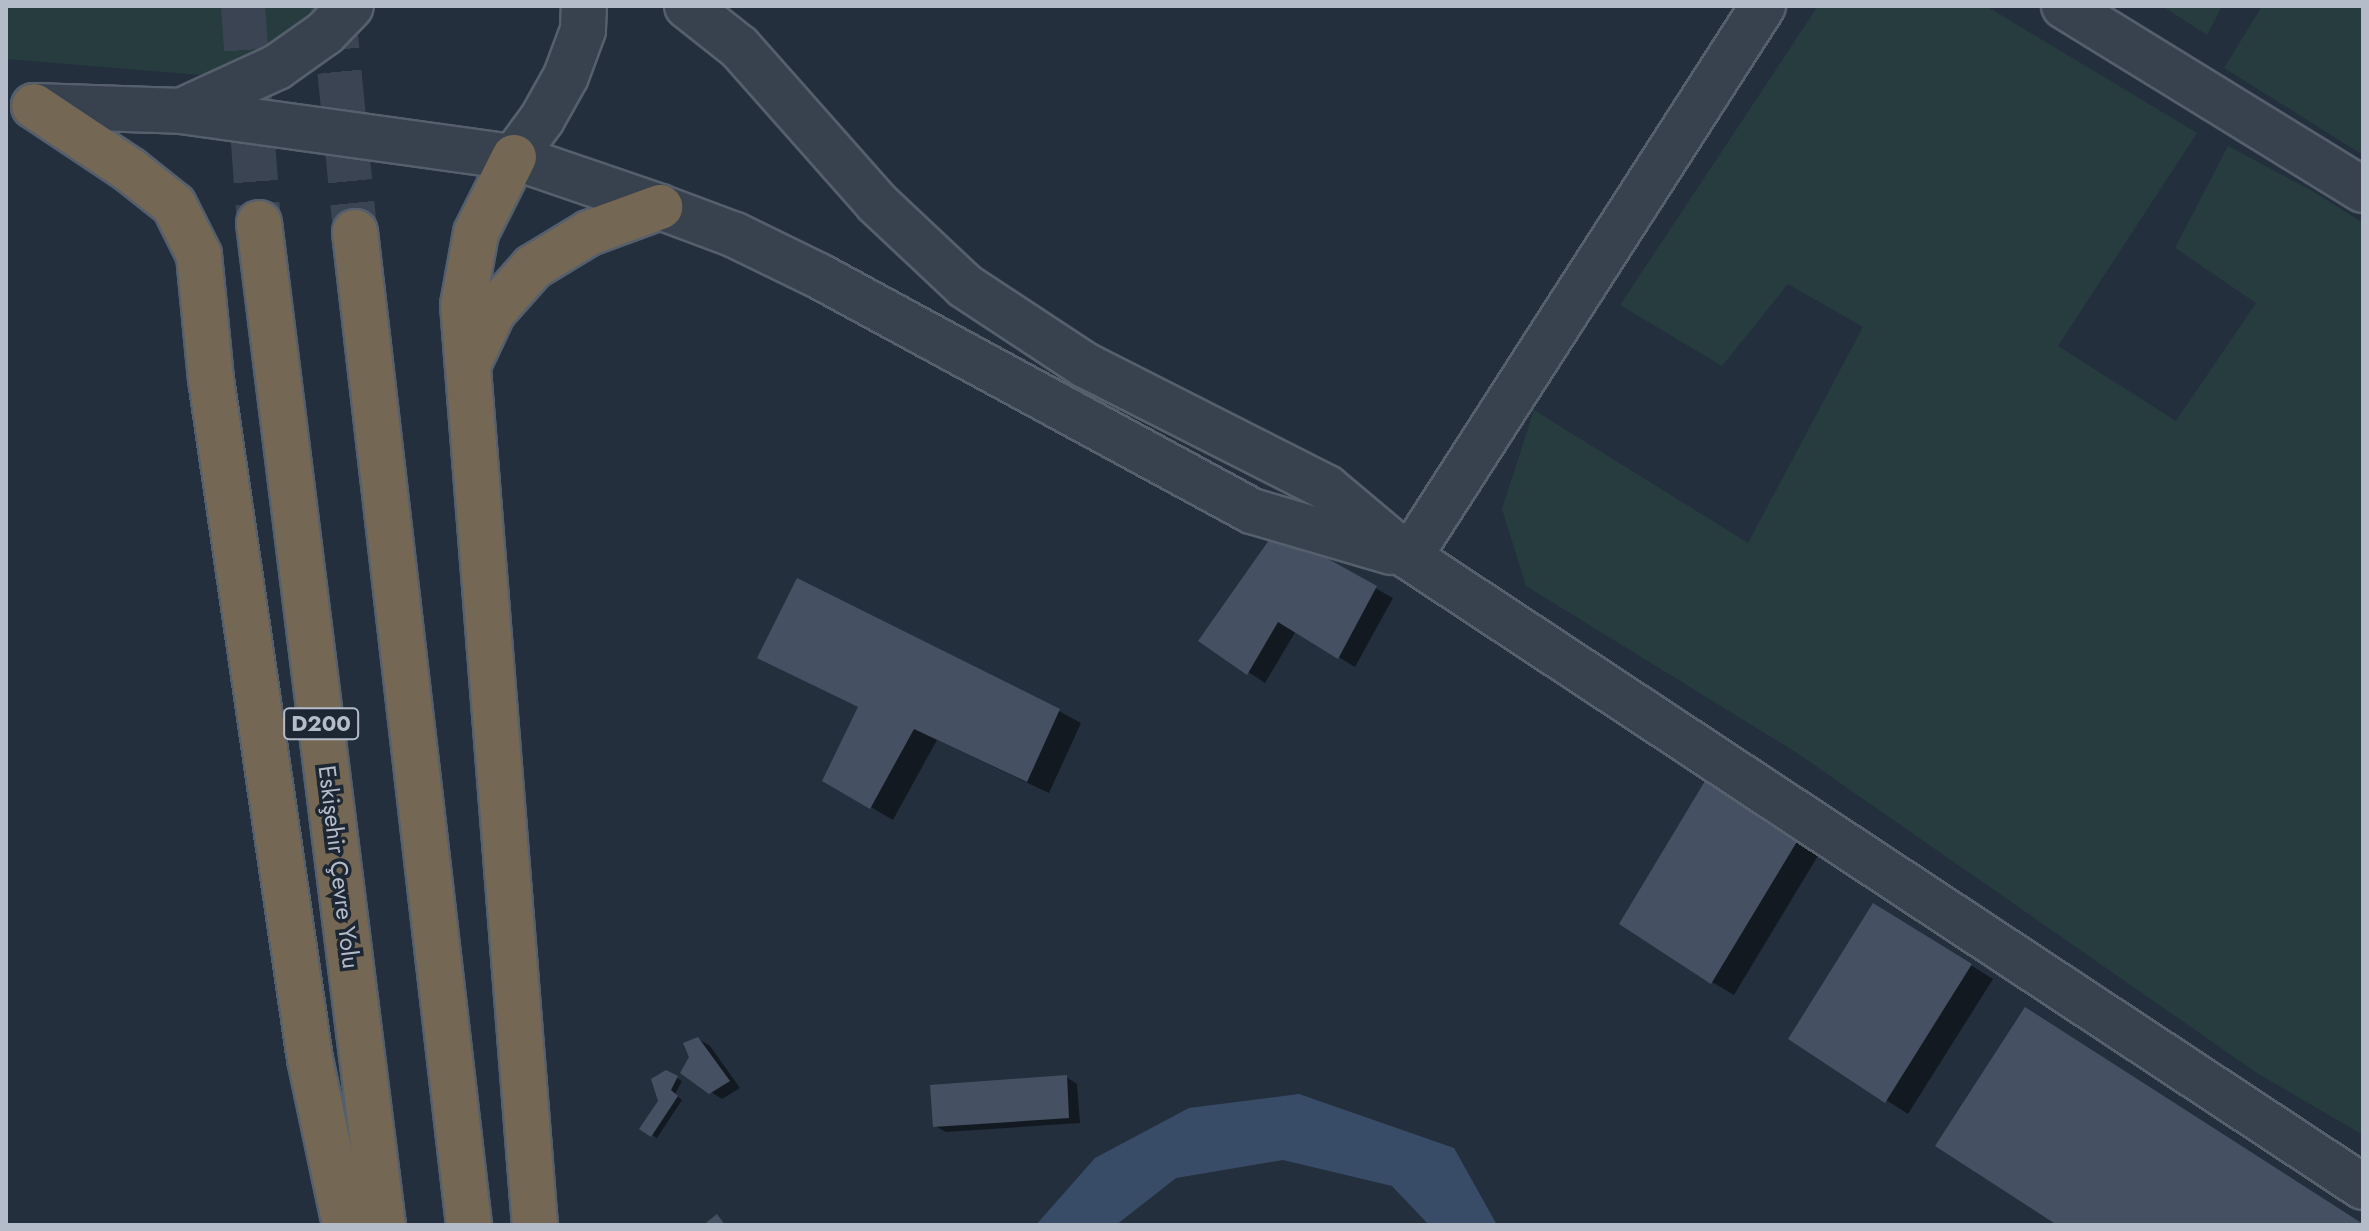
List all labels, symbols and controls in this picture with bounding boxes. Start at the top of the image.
road number: D200 [283,706,359,742]
street label: Eskişehir Çevre Yolu [312,764,366,970]

